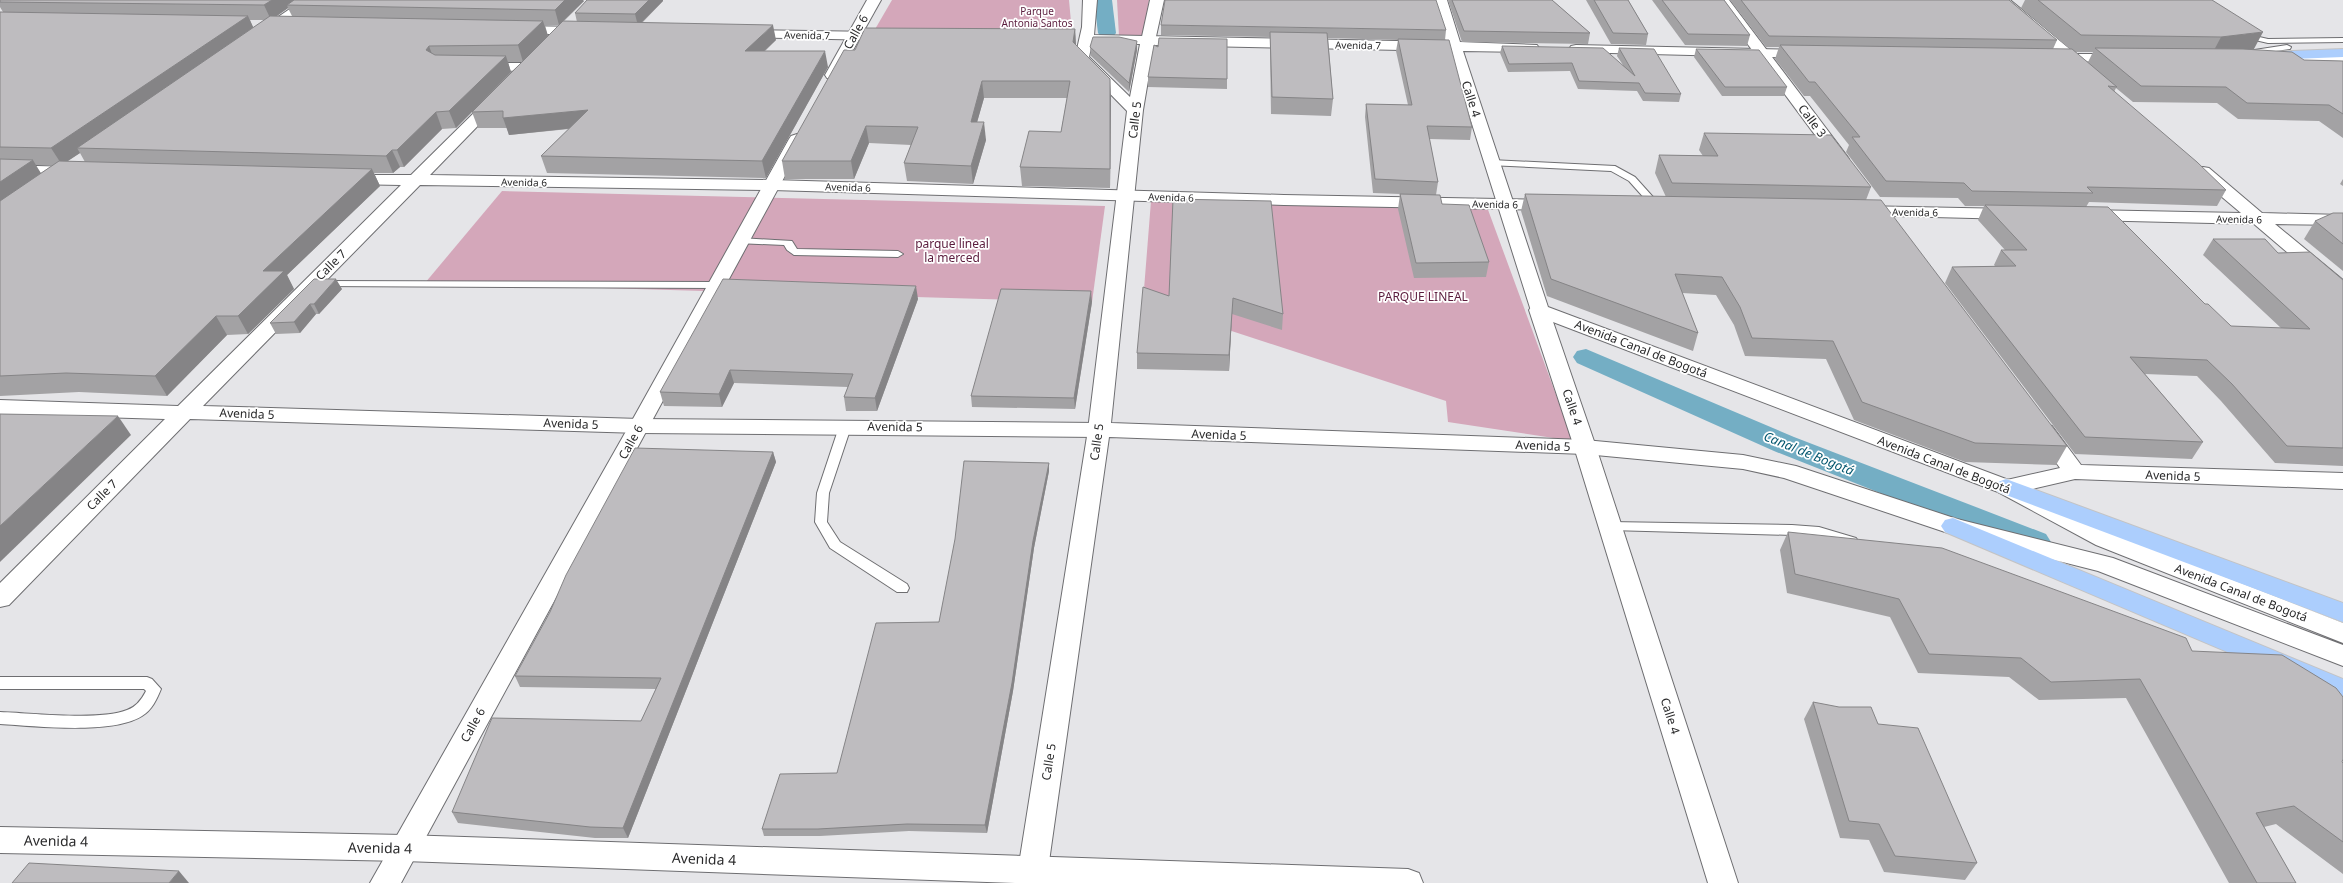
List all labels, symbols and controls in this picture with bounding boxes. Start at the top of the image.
park label: Parque Antonia Santos [1002,4,1073,30]
street label: Calle 6 [839,11,872,52]
street label: Avenida 7 [784,28,830,42]
street label: Avenida 7 [1335,38,1381,52]
street label: Calle 4 [1458,78,1485,119]
street label: Calle 5 [1124,100,1145,139]
street label: Calle 3 [1794,101,1830,141]
street label: Avenida 6 [501,175,547,189]
street label: Avenida 6 [825,179,871,195]
street label: Avenida 6 [1148,189,1194,205]
street label: Avenida 6 [1472,197,1518,211]
street label: Avenida 6 [1892,205,1938,219]
street label: Avenida 6 [2216,212,2262,226]
park label: parque lineal la merced [915,235,989,266]
street label: Calle 7 [311,245,350,284]
park label: PARQUE LINEAL [1378,288,1468,305]
street label: Avenida Canal de Bogotá [1572,315,1710,382]
street label: Calle 4 [1558,386,1587,427]
street label: Avenida 5 [219,404,275,423]
street label: Avenida 5 [543,414,599,433]
street label: Avenida 5 [867,418,923,435]
street label: Calle 6 [614,421,647,462]
street label: Calle 5 [1085,422,1108,462]
street label: Avenida 5 [1191,425,1247,444]
water label: Canal de Bogotá [1761,427,1857,480]
street label: Avenida Canal de Bogotá [1875,431,2013,498]
street label: Avenida 5 [1515,436,1571,455]
street label: Avenida 5 [2145,466,2201,485]
street label: Calle 7 [82,475,121,514]
street label: Avenida Canal de Bogotá [2172,559,2310,626]
street label: Calle 4 [1657,695,1684,736]
street label: Calle 6 [456,704,489,745]
street label: Calle 5 [1037,742,1060,782]
street label: Avenida 4 [24,830,88,851]
street label: Avenida 4 [348,837,412,858]
street label: Avenida 4 [672,848,737,869]

